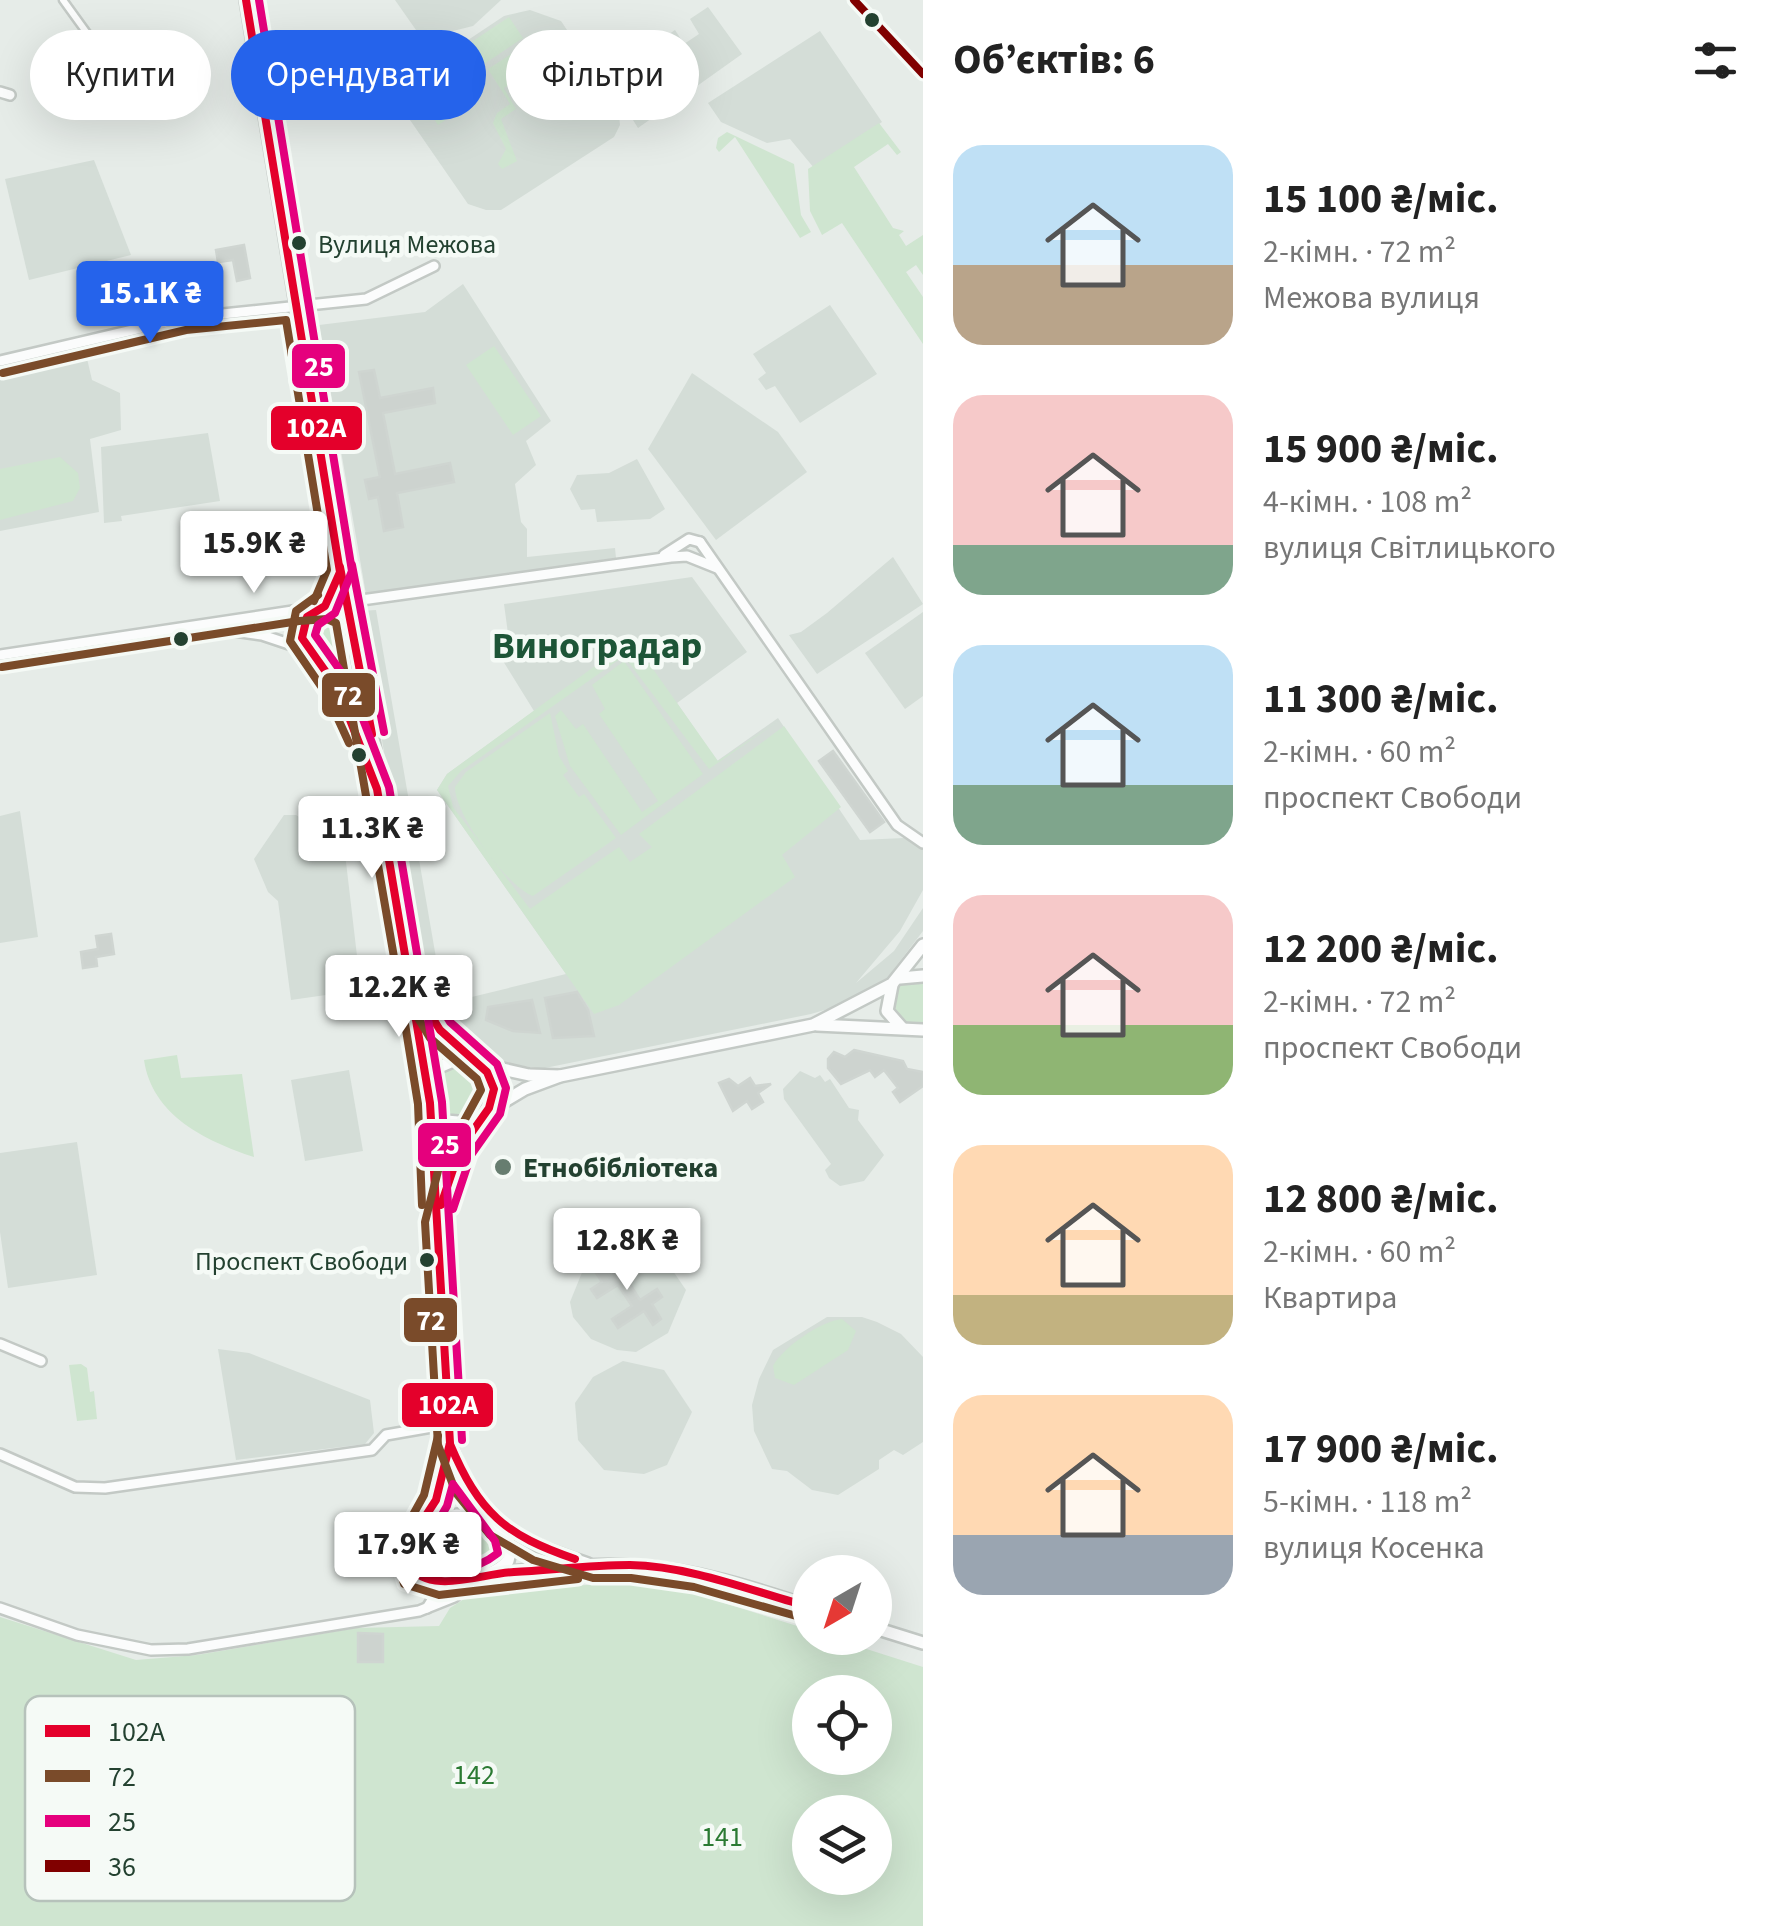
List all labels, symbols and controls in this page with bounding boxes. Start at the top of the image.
unlabelled marker [862,10,882,30]
chip: Купити [30,30,211,120]
chip: Орендувати [231,30,486,120]
chip: Фільтри [506,30,699,120]
text: Об’єктів: 6 [953,30,1155,90]
icon: filters [1688,33,1743,88]
text: 15 100 ₴/міс. [1263,169,1499,229]
icon: home [1033,185,1153,305]
place label: Вулиця Межова [318,226,496,263]
text: 2-кімн. · 72 m² [1263,229,1456,275]
marker: Вулиця Межова [289,233,309,253]
pin: 15.1K ₴ [58,261,242,346]
text: 15.1K ₴ [98,270,202,316]
text: Межова вулиця [1263,275,1480,321]
line badge: 25 [290,342,347,390]
text: 25 [304,347,334,387]
line badge: 102А [269,404,364,452]
text: 102А [286,408,347,448]
text: 15 900 ₴/міс. [1263,419,1499,479]
icon: home [1033,435,1153,555]
text: 4-кімн. · 108 m² [1263,479,1472,525]
pin: 15.9K ₴ [162,511,346,596]
text: 15.9K ₴ [202,520,306,566]
text: вулиця Світлицького [1263,525,1556,571]
district label: Виноградар [492,619,702,673]
unlabelled marker [171,629,191,649]
text: 11 300 ₴/міс. [1263,669,1499,729]
line badge: 72 [320,671,377,719]
text: 72 [333,676,363,716]
icon: home [1033,685,1153,805]
text: 2-кімн. · 60 m² [1263,729,1456,775]
unlabelled marker [349,745,369,765]
text: проспект Свободи [1263,775,1522,821]
pin: 11.3K ₴ [280,796,464,881]
text: 11.3K ₴ [320,805,424,851]
text: 12 200 ₴/міс. [1263,919,1499,979]
icon: home [1033,935,1153,1055]
pin: 12.2K ₴ [307,955,491,1040]
text: 12.2K ₴ [347,964,451,1010]
text: 2-кімн. · 72 m² [1263,979,1456,1025]
text: проспект Свободи [1263,1025,1522,1071]
line badge: 25 [416,1121,473,1169]
text: 25 [430,1125,460,1165]
place label: Етнобібліотека [523,1148,718,1188]
marker: Етнобібліотека [492,1156,514,1178]
text: 12 800 ₴/міс. [1263,1169,1499,1229]
icon: home [1033,1185,1153,1305]
pin: 12.8K ₴ [535,1208,719,1293]
text: 12.8K ₴ [575,1217,679,1263]
text: 2-кімн. · 60 m² [1263,1229,1456,1275]
place label: Проспект Свободи [195,1243,408,1280]
marker: Проспект Свободи [417,1250,437,1270]
text: Квартира [1263,1275,1397,1321]
line badge: 72 [402,1296,459,1344]
text: 72 [416,1301,446,1341]
line badge: 102А [400,1381,495,1429]
text: 102А [418,1385,479,1425]
text: 17 900 ₴/міс. [1263,1419,1499,1479]
icon: home [1033,1435,1153,1555]
text: 5-кімн. · 118 m² [1263,1479,1472,1525]
pin: 17.9K ₴ [316,1512,500,1597]
text: 17.9K ₴ [356,1521,460,1567]
text: вулиця Косенка [1263,1525,1485,1571]
north arrow [792,1555,892,1655]
map controls [792,1555,892,1895]
button: locate [792,1675,892,1775]
legend [25,1696,355,1901]
text: 102А [108,1712,166,1752]
park label: 142 [453,1755,495,1795]
text: 72 [108,1757,136,1797]
button: layers [792,1795,892,1895]
text: 25 [108,1802,136,1842]
park label: 141 [701,1817,743,1857]
text: 36 [108,1847,136,1887]

